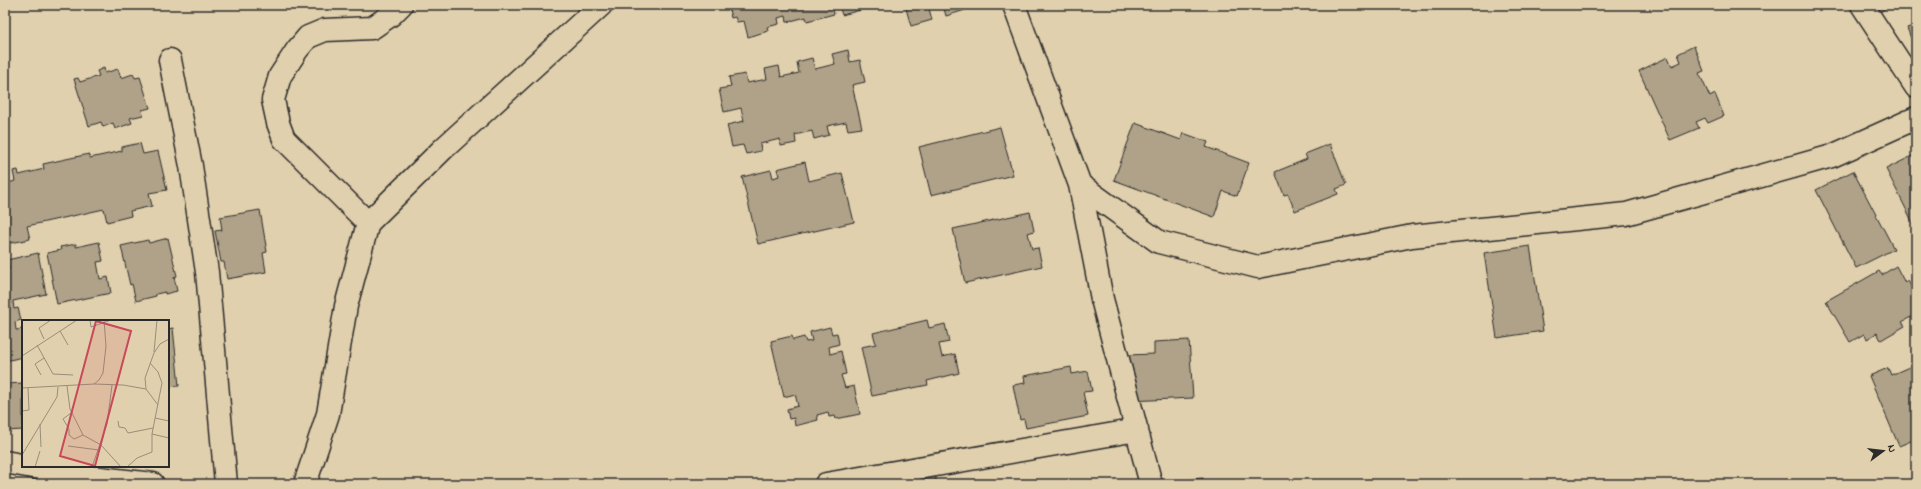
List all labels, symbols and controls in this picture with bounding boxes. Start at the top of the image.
inset map [22,320,169,467]
north arrow [1863,431,1903,471]
text: N [1883,443,1900,454]

